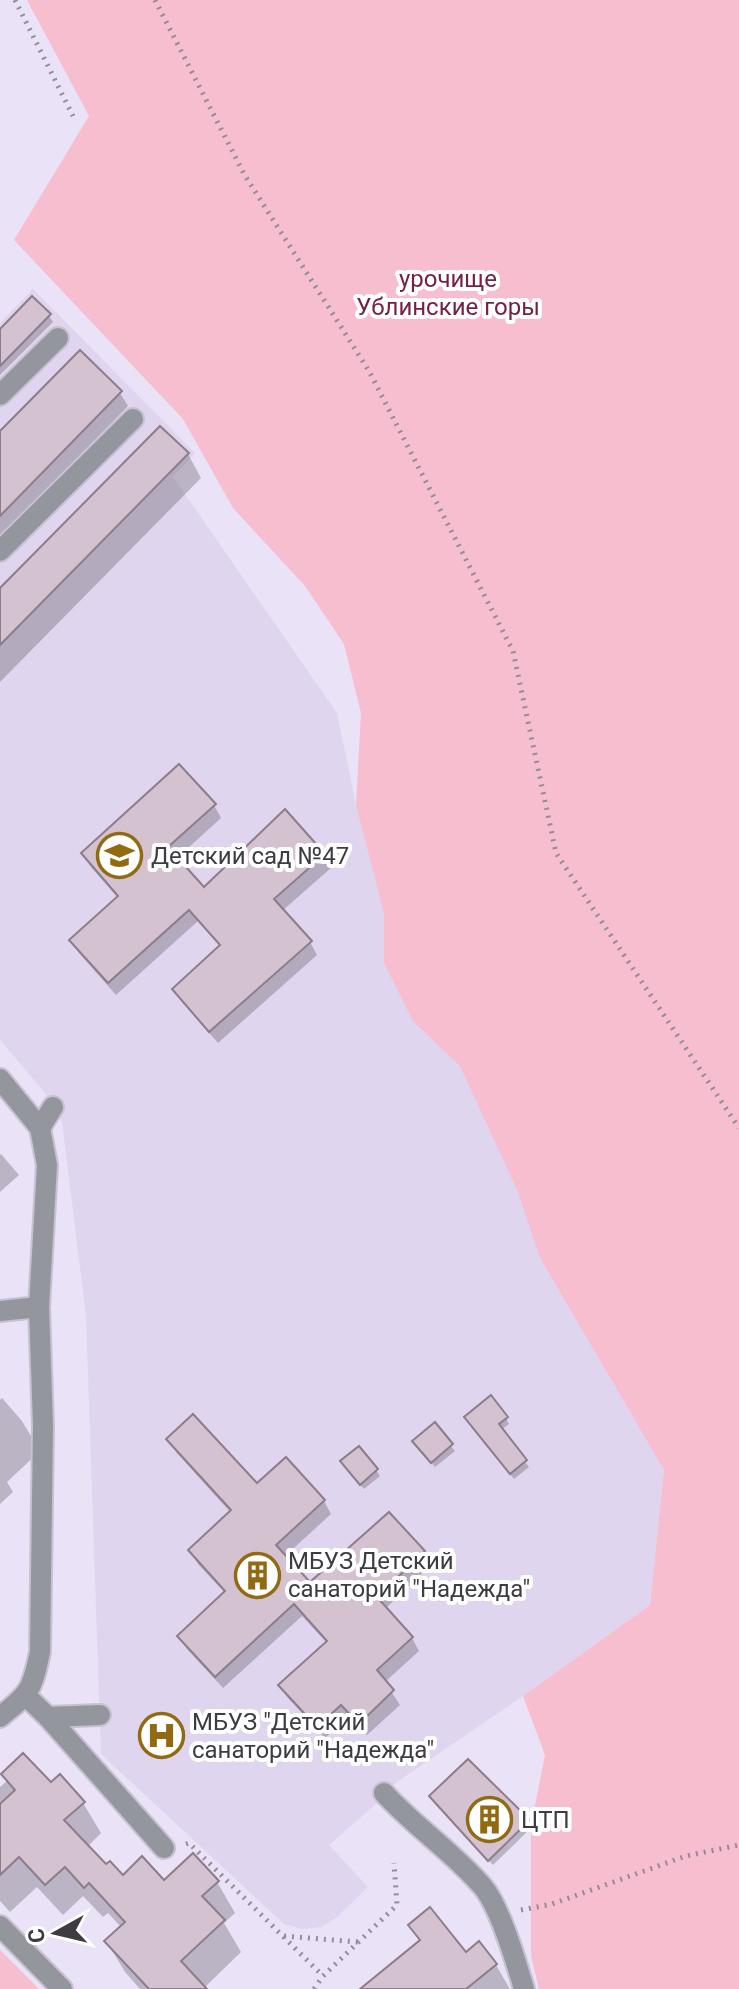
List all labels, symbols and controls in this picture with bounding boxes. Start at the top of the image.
park label: урочище Ублинские горы [356,265,540,321]
school or university icon: Детский сад №47 [96,832,144,880]
place label: Детский сад №47 [151,842,349,870]
place label: МБУЗ Детский санаторий "Надежда" [288,1547,530,1603]
building icon: МБУЗ Детский санаторий "Надежда" [233,1551,281,1599]
place label: МБУЗ "Детский санаторий "Надежда" [192,1708,434,1764]
hospital icon: МБУЗ "Детский санаторий "Надежда" [137,1712,185,1760]
building icon: ЦТП [466,1796,514,1844]
place label: ЦТП [521,1806,570,1834]
north arrow [16,1893,96,1973]
text: С [23,1927,50,1945]

